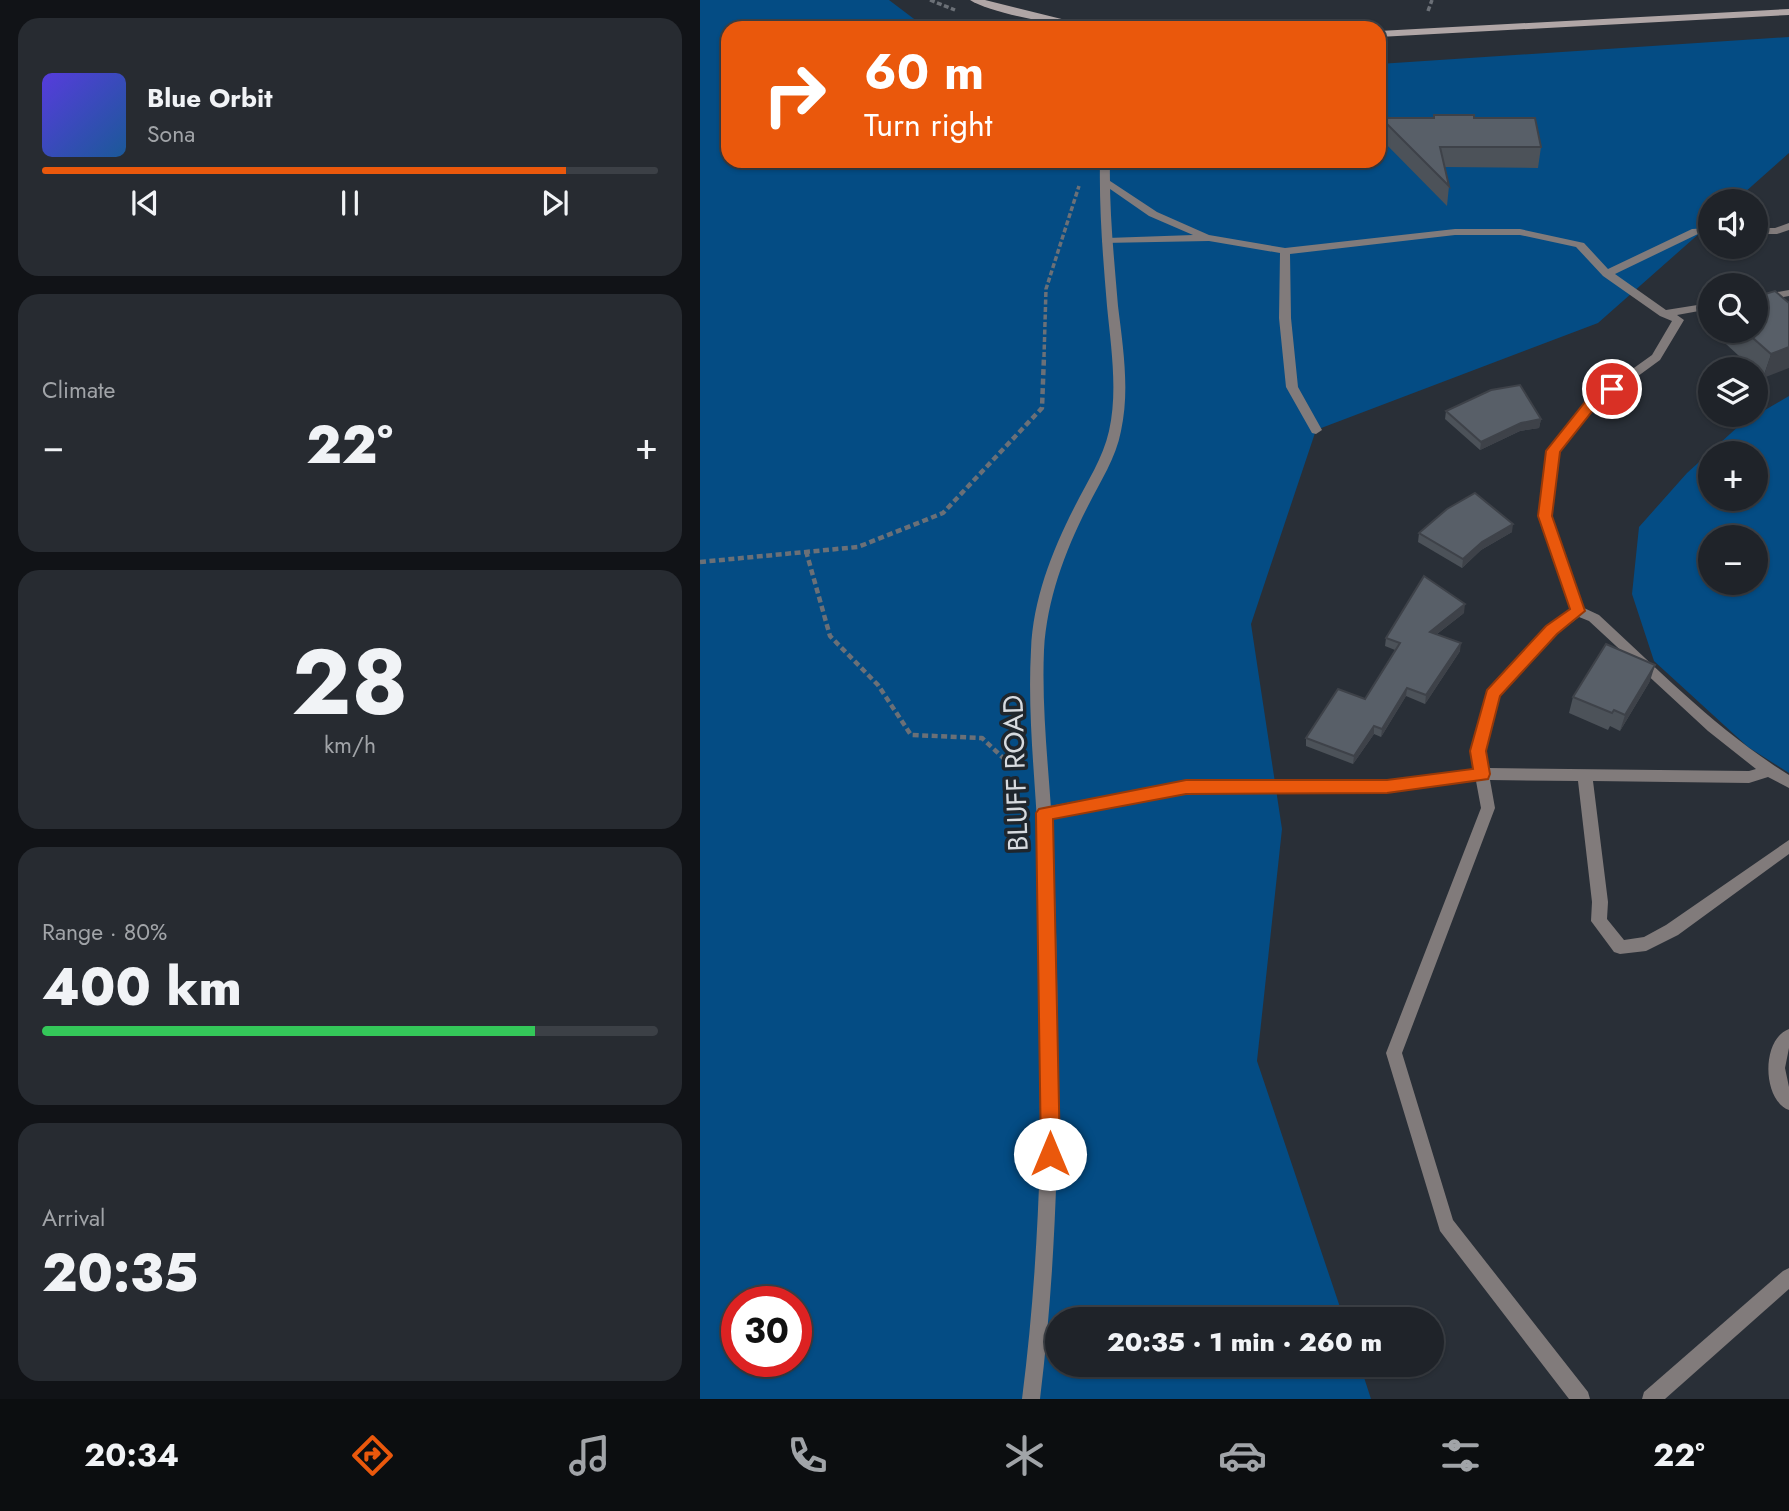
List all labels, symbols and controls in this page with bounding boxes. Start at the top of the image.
text: 60 m [864,37,984,107]
icon: right [749,49,840,140]
text: Blue Orbit [147,79,272,117]
text: Turn right [864,102,993,148]
text: Sona [147,117,195,151]
icon: previous [126,184,164,222]
icon: pause [331,184,369,222]
icon: next [536,184,574,222]
map controls [1698,189,1768,595]
button: sound [1698,189,1768,259]
button: search [1698,273,1768,343]
button: layers [1698,357,1768,427]
pin [1582,359,1642,419]
icon: arrive [1593,370,1631,408]
text: Climate [42,373,115,407]
text: 22° [306,407,393,483]
text: − [42,418,64,473]
text: + [635,418,658,473]
button: + [1698,441,1768,511]
button: − [1698,525,1768,595]
text: 28 [292,617,408,748]
street label: BLUFF ROAD [992,694,1039,852]
text: km/h [324,728,376,762]
text: Range · 80% [42,915,167,949]
text: 400 km [42,949,242,1025]
position arrow [1013,1117,1087,1191]
text: Arrival [42,1201,105,1235]
text: 20:35 [42,1235,198,1311]
speed limit sign: 30 [721,1286,812,1377]
text: 20:35 · 1 min · 260 m [1107,1323,1382,1361]
icon: directions [348,1431,397,1480]
icon: music [565,1431,614,1480]
icon: phone [783,1431,832,1480]
icon: climate [1000,1431,1049,1480]
icon: car [1218,1431,1267,1480]
icon: filters [1436,1431,1485,1480]
text: 20:34 [84,1432,179,1478]
text: 22° [1653,1432,1705,1478]

